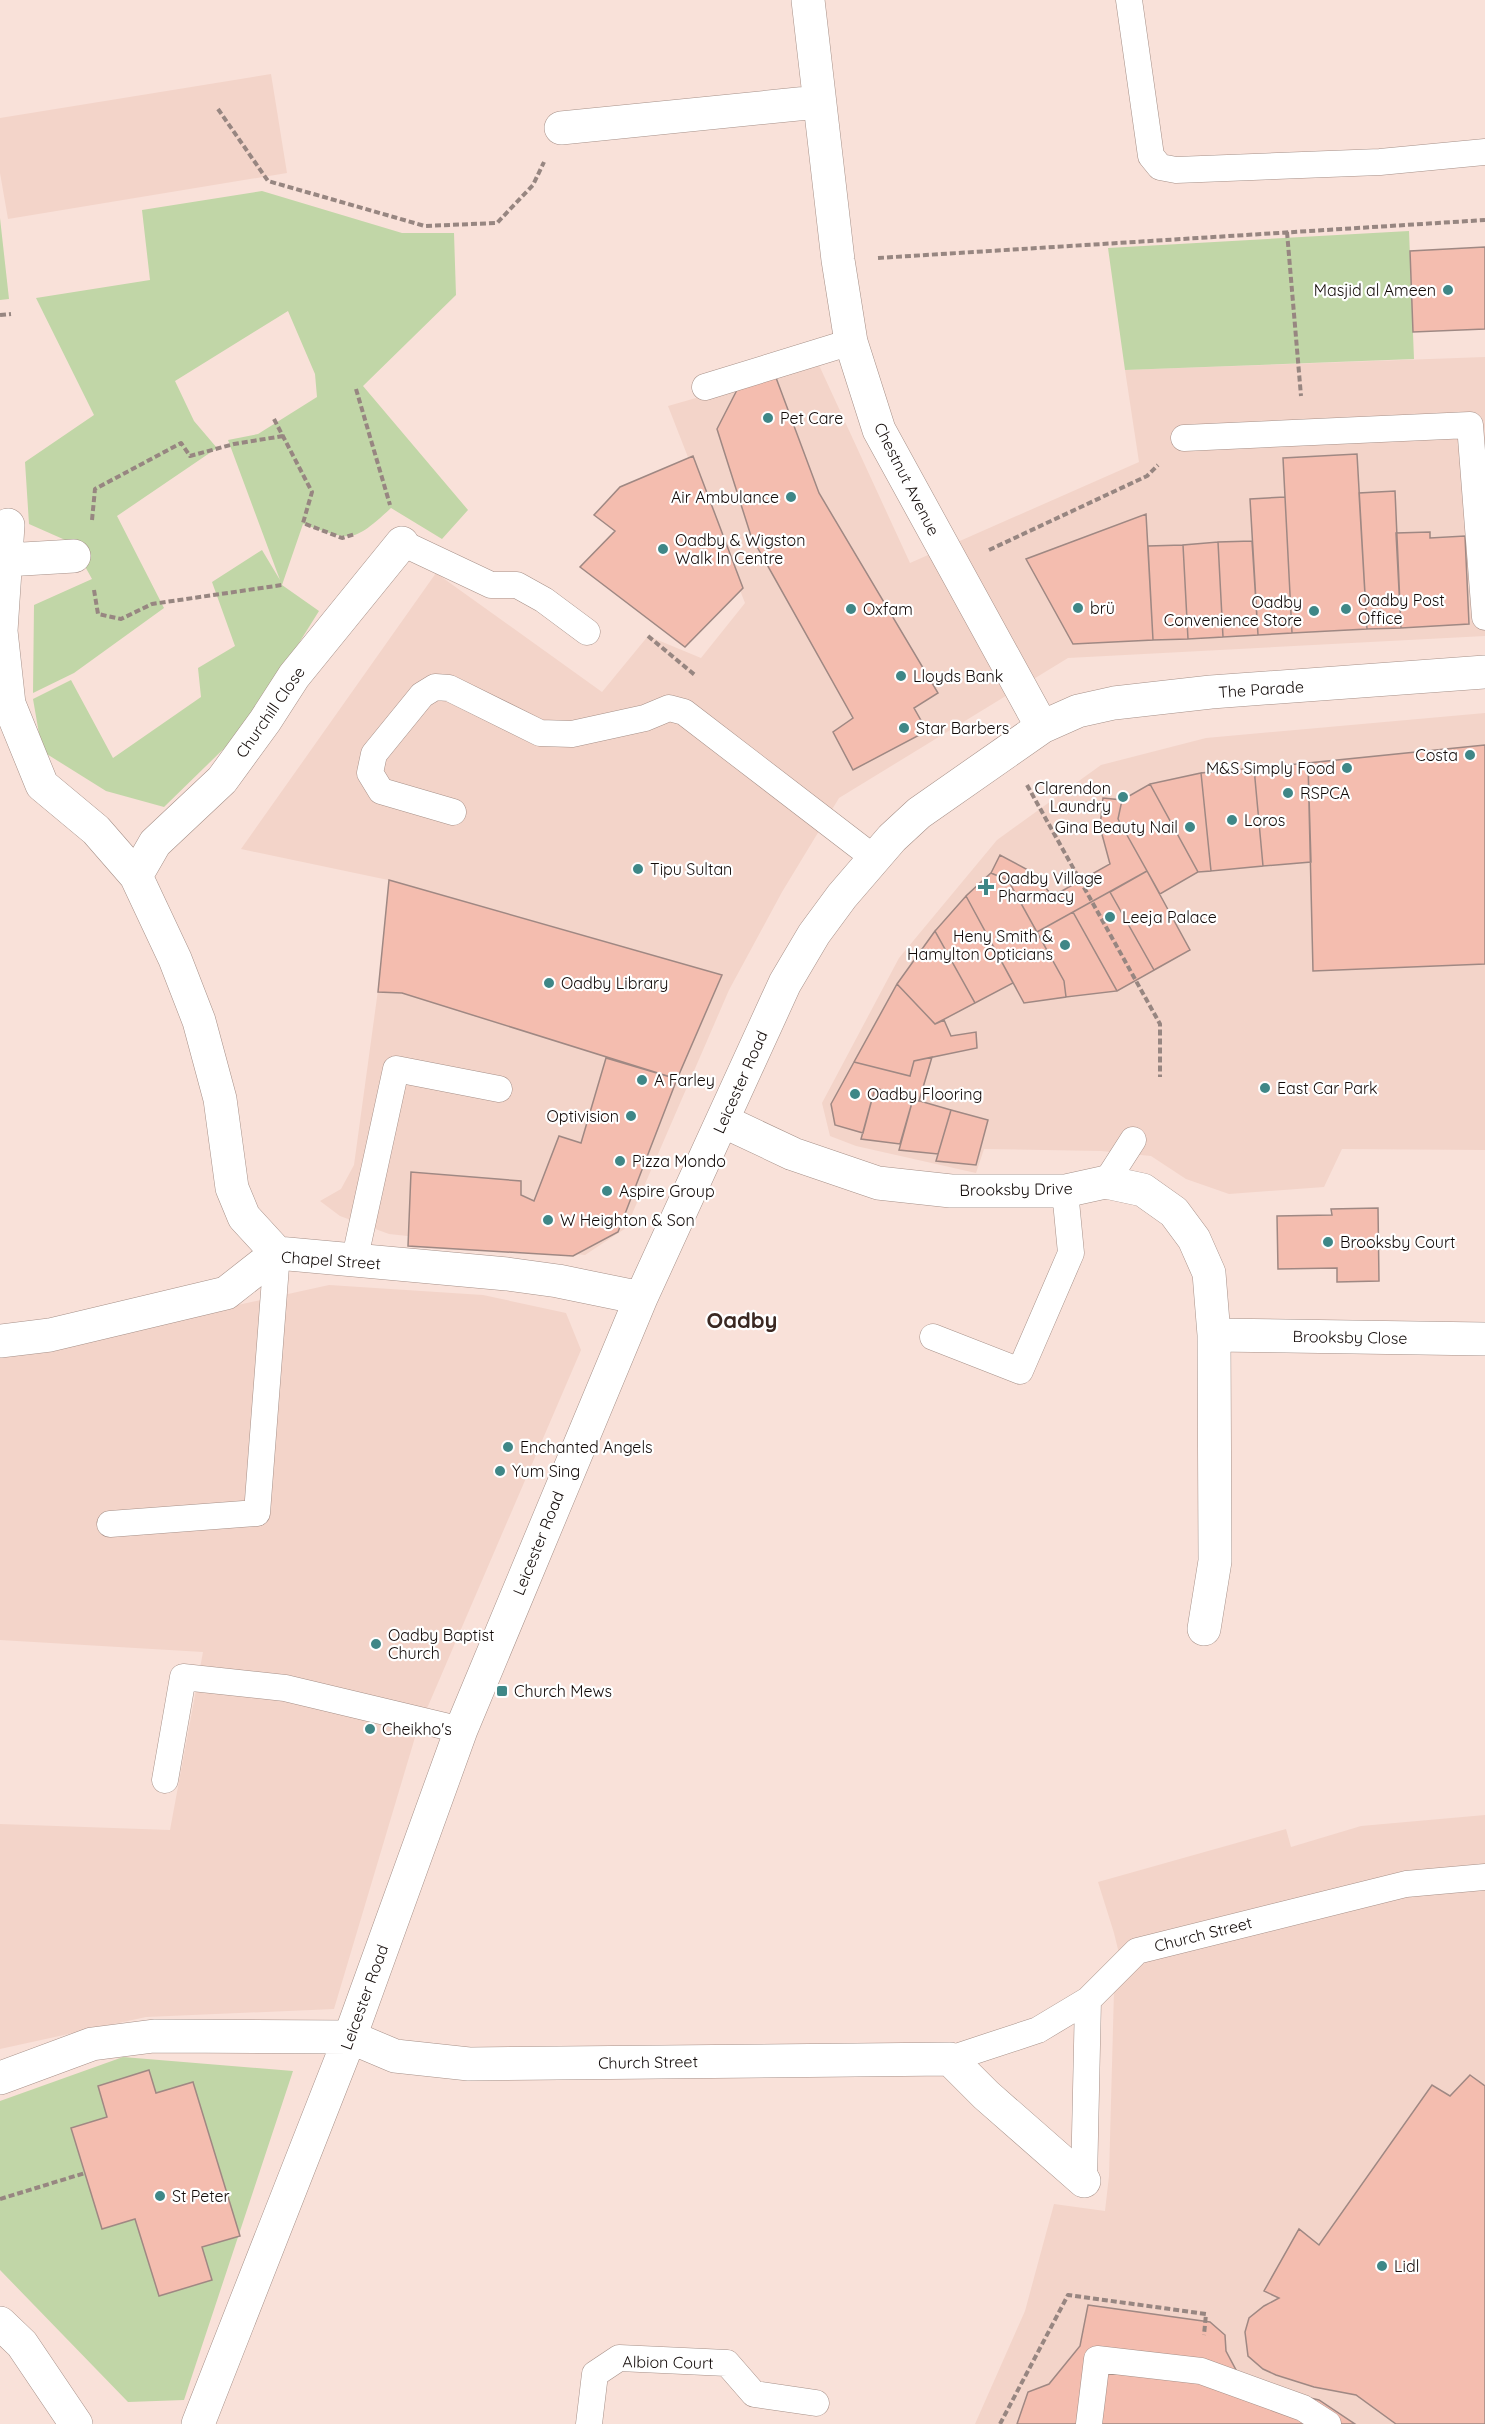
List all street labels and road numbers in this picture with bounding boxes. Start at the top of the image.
street label: Chestnut Avenue [870,419,944,539]
street label: Churchill Close [231,662,309,762]
street label: The Parade [1218,676,1304,702]
street label: Leicester Road [708,1027,772,1137]
street label: Brooksby Drive [959,1178,1073,1200]
street label: Chapel Street [281,1247,381,1273]
street label: Brooksby Close [1292,1326,1408,1348]
street label: Leicester Road [508,1488,568,1598]
street label: Church Street [1152,1912,1254,1956]
street label: Leicester Road [336,1942,392,2052]
street label: Church Street [598,2051,698,2073]
street label: Albion Court [622,2351,714,2373]

